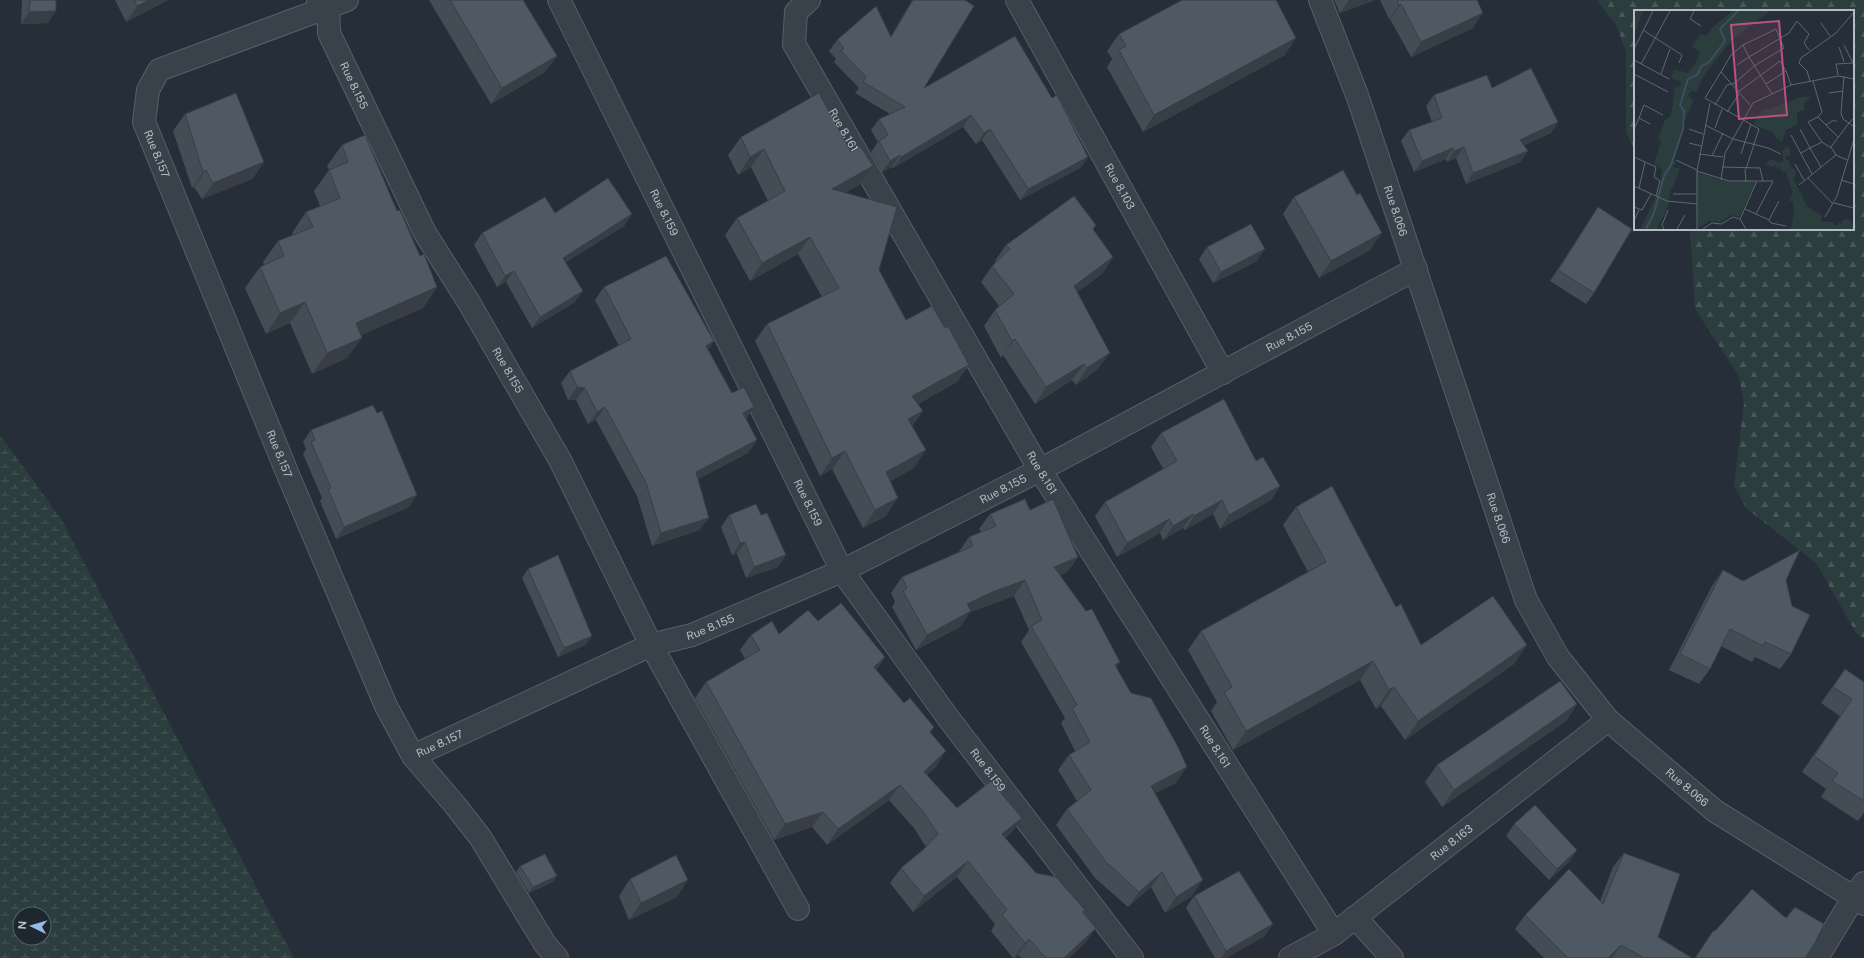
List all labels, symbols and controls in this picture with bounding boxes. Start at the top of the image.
inset map [1634,10,1854,230]
street label: Rue 8.155 [338,60,371,111]
street label: Rue 8.161 [826,106,861,154]
street label: Rue 8.157 [142,128,172,180]
street label: Rue 8.103 [1103,162,1137,211]
street label: Rue 8.066 [1382,184,1410,238]
street label: Rue 8.159 [648,187,681,238]
street label: Rue 8.155 [1264,320,1314,354]
street label: Rue 8.155 [490,345,526,395]
street label: Rue 8.157 [264,428,295,480]
street label: Rue 8.161 [1024,449,1060,496]
street label: Rue 8.155 [978,472,1028,506]
street label: Rue 8.159 [792,477,825,528]
street label: Rue 8.066 [1485,491,1513,545]
street label: Rue 8.155 [685,612,736,642]
street label: Rue 8.161 [1197,723,1233,770]
street label: Rue 8.157 [414,727,465,760]
street label: Rue 8.159 [968,746,1008,794]
street label: Rue 8.066 [1663,766,1711,809]
street label: Rue 8.163 [1428,822,1475,863]
north arrow [12,906,52,946]
text: N [16,920,28,930]

